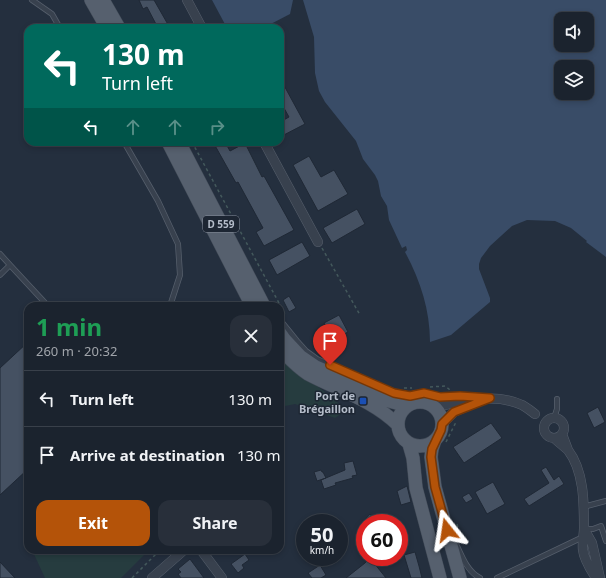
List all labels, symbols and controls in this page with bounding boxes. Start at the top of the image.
map controls [554,12,594,100]
button: sound [554,12,594,52]
text: 130 m [102,35,185,73]
icon: left [36,40,88,92]
button: layers [554,60,594,100]
text: Turn left [102,71,173,95]
icon: left [80,116,102,138]
icon: ahead [122,116,144,138]
icon: ahead [164,116,186,138]
icon: right [206,116,228,138]
road number: D 559 [203,216,239,232]
text: 1 min [36,310,102,343]
button: close [230,315,272,357]
pin [313,324,347,365]
icon: arrive [319,330,341,352]
text: 260 m · 20:32 [36,342,117,360]
icon: left [36,388,58,410]
place label: Port de Brégaillon [299,388,355,416]
text: Turn left [70,389,134,409]
text: 130 m [228,389,272,409]
marker: Port de Brégaillon [358,396,368,406]
icon: arrive [36,444,58,466]
text: Arrive at destination [70,445,225,465]
text: 130 m [237,445,281,465]
button: Exit [36,500,150,546]
button: Share [158,500,272,546]
position arrow [426,509,468,551]
speed limit sign: 60 [356,514,408,566]
text: 50 [311,521,333,548]
text: km/h [310,543,334,557]

